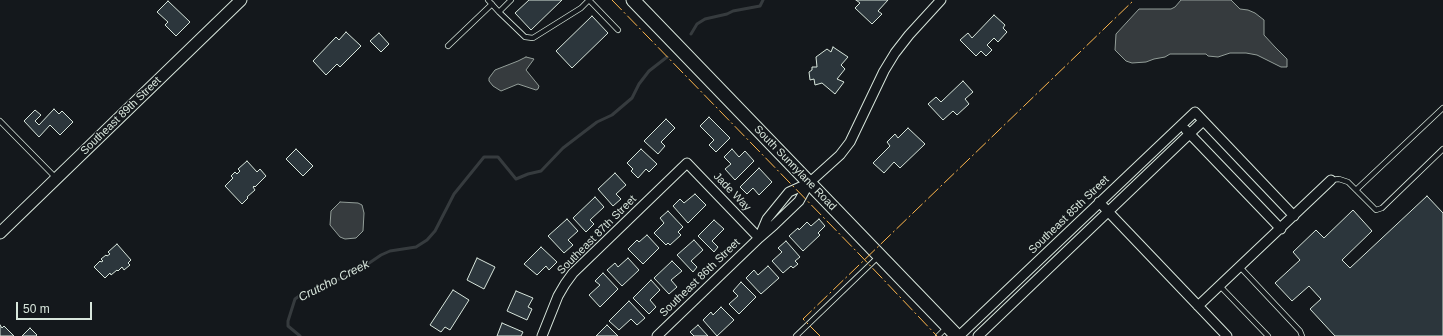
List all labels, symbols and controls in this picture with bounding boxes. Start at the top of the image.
street label: Southeast 89th Street [78,74,164,158]
street label: South Sunnylane Road [751,123,839,213]
street label: Jade Way [710,170,754,214]
street label: Southeast 85th Street [1026,173,1112,257]
street label: Southeast 87th Street [555,193,639,277]
street label: Southeast 86th Street [657,236,743,320]
water label: Crutcho Creek [296,257,372,305]
scale bar [18,294,94,320]
text: 50 m [23,302,50,316]

